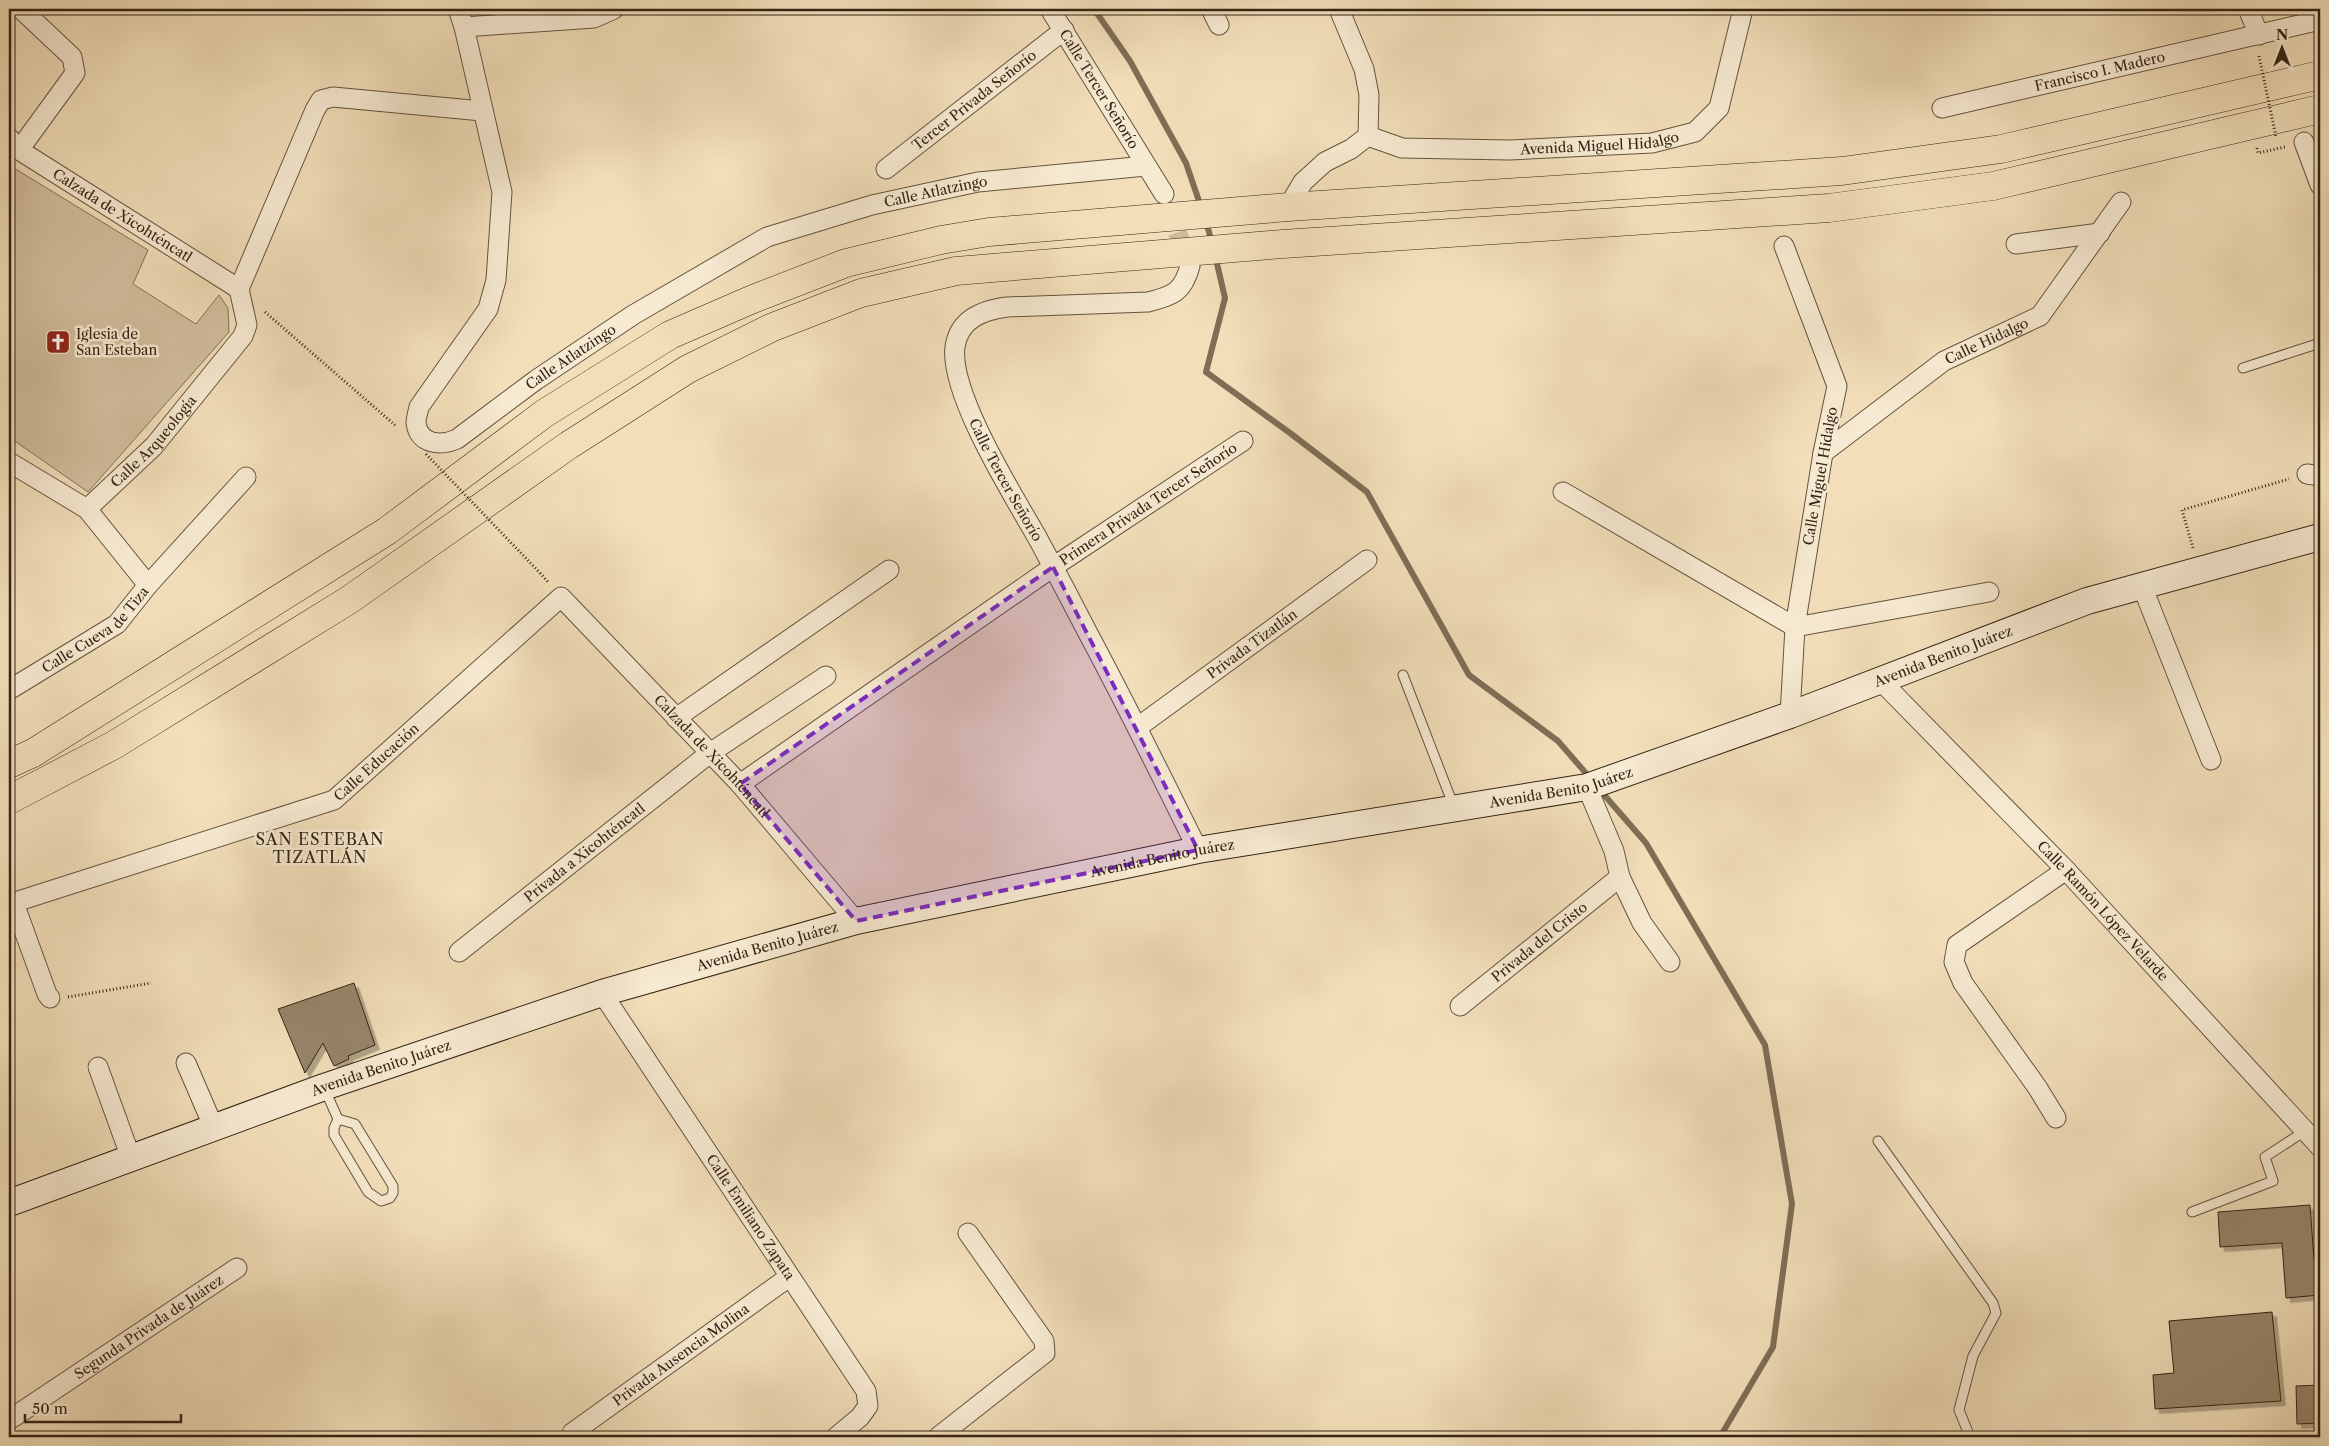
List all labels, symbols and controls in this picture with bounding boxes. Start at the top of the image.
north arrow [2256,22,2306,72]
street label: Calle Tercer Señorío [1056,26,1143,152]
text: N [2276,26,2288,44]
street label: Tercer Privada Señorío [909,46,1040,154]
street label: Francisco I. Madero [2033,47,2167,95]
street label: Avenida Miguel Hidalgo [1519,127,1681,158]
street label: Calzada de Xicohténcatl [49,165,196,266]
street label: Calle Atlatzingo [882,172,988,211]
street label: Calle Hidalgo [1942,314,2031,368]
street label: Calle Atlatzingo [522,320,619,394]
place label: Iglesia de San Esteban [76,325,157,359]
church icon: Iglesia de San Esteban [45,329,71,355]
street label: Calle Arqueología [107,391,201,491]
street label: Calle Miguel Hidalgo [1799,405,1841,547]
street label: Calle Tercer Señorío [965,416,1047,545]
street label: Primera Privada Tercer Señorío [1056,439,1240,569]
street label: Calle Cueva de Tiza [38,582,153,677]
street label: Privada Tizatlán [1203,605,1301,683]
street label: Avenida Benito Juárez [1871,622,2015,691]
street label: Calzada de Xicohténcatl [650,691,774,821]
street label: Calle Educación [330,719,423,805]
street label: Avenida Benito Juárez [1487,763,1635,812]
street label: Privada a Xicohténcatl [520,799,649,906]
district label: SAN ESTEBAN TIZATLÁN [255,829,385,867]
street label: Avenida Benito Juárez [1088,835,1236,881]
street label: Calle Ramón López Velarde [2033,837,2172,985]
street label: Privada del Cristo [1488,898,1591,986]
street label: Avenida Benito Juárez [693,917,840,975]
street label: Avenida Benito Juárez [308,1036,453,1100]
street label: Calle Emiliano Zapata [703,1151,799,1284]
street label: Segunda Privada de Juárez [71,1271,227,1383]
street label: Privada Ausencia Molina [609,1299,753,1410]
scale bar [25,1391,181,1423]
text: 50 m [32,1399,68,1418]

